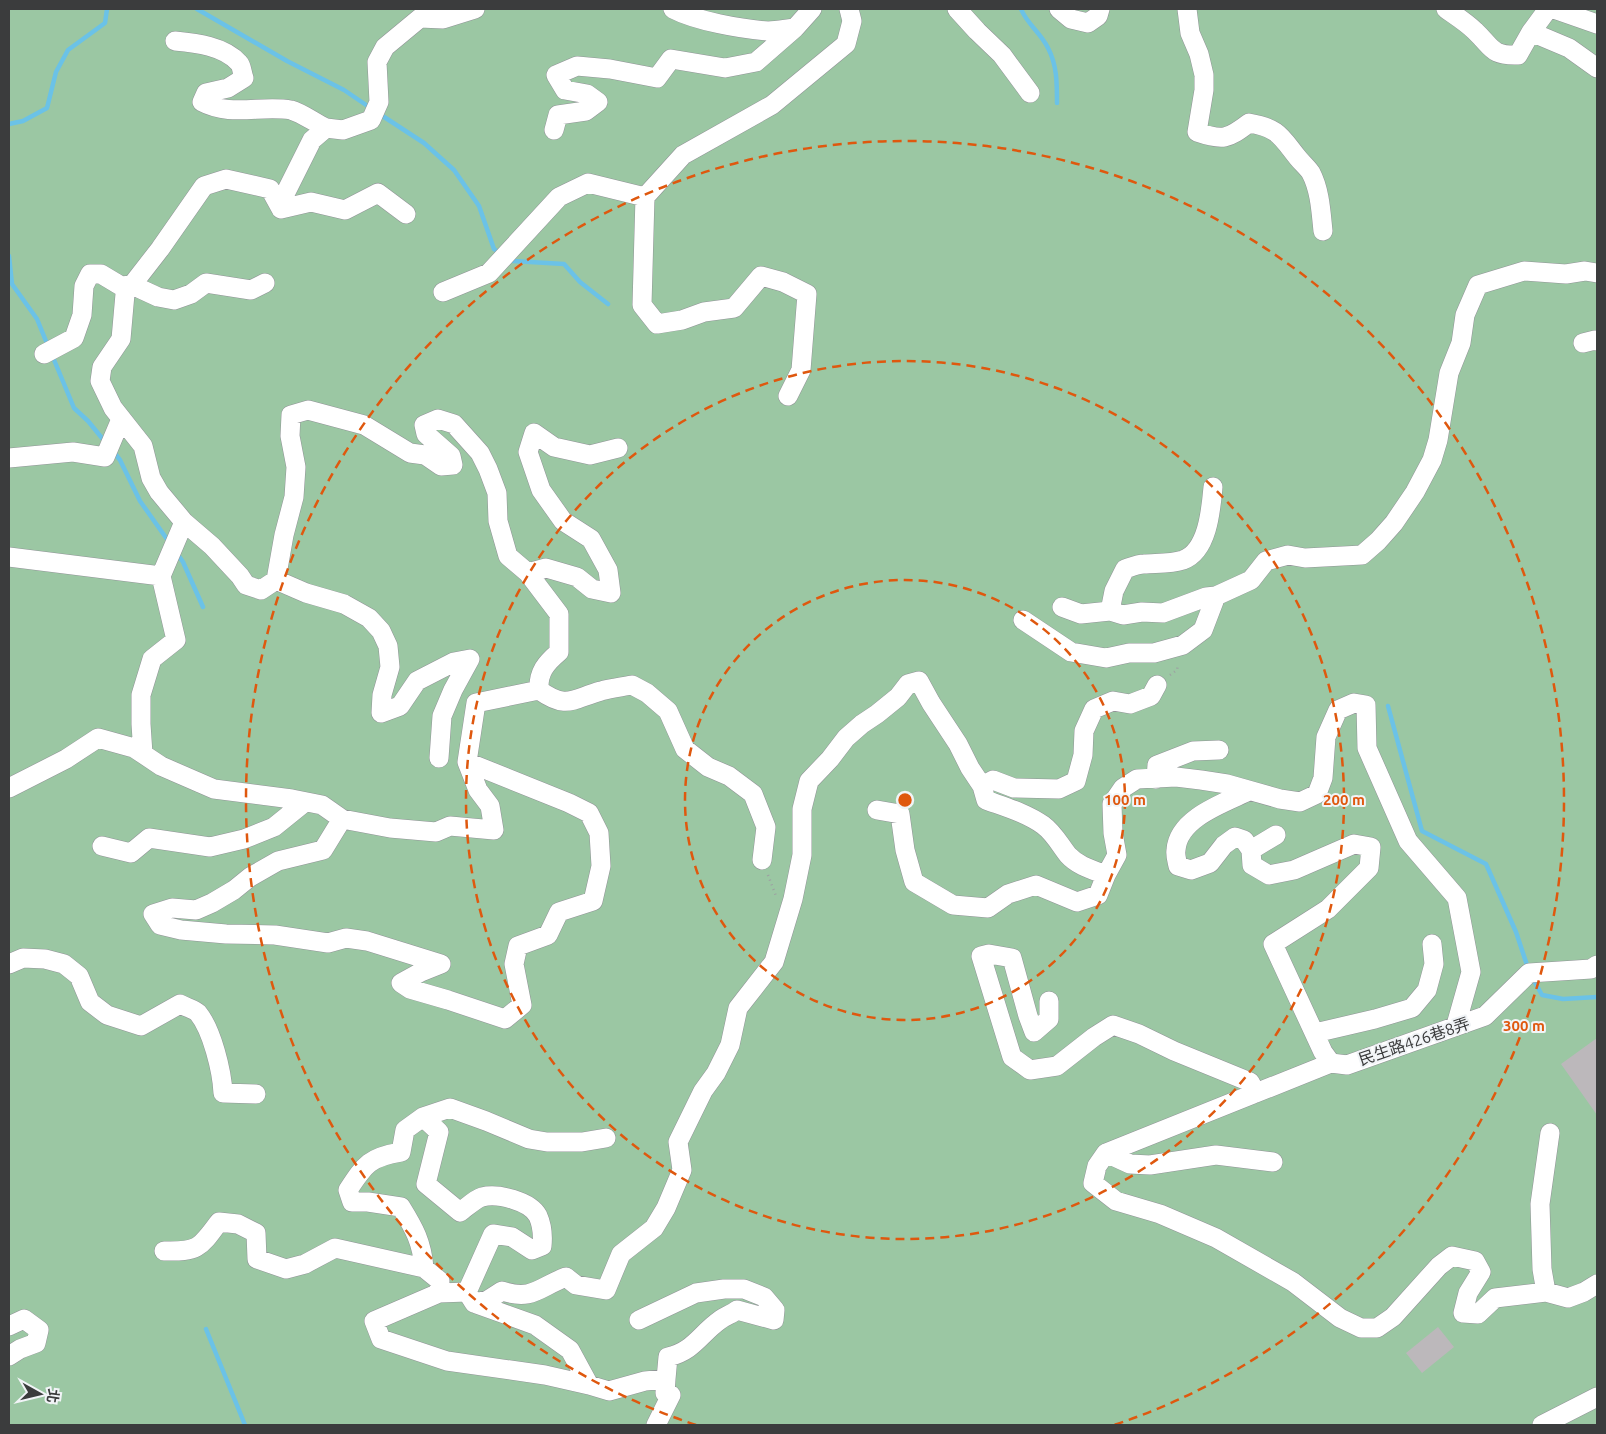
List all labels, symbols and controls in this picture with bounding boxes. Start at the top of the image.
centre of rings [896,791,914,809]
text: 100 m [1104,791,1146,808]
text: 200 m [1323,791,1365,808]
street label: 民生路426巷8弄 [1356,1014,1472,1068]
text: 300 m [1503,1017,1545,1034]
north arrow [15,1369,65,1419]
text: 北 [44,1388,62,1404]

